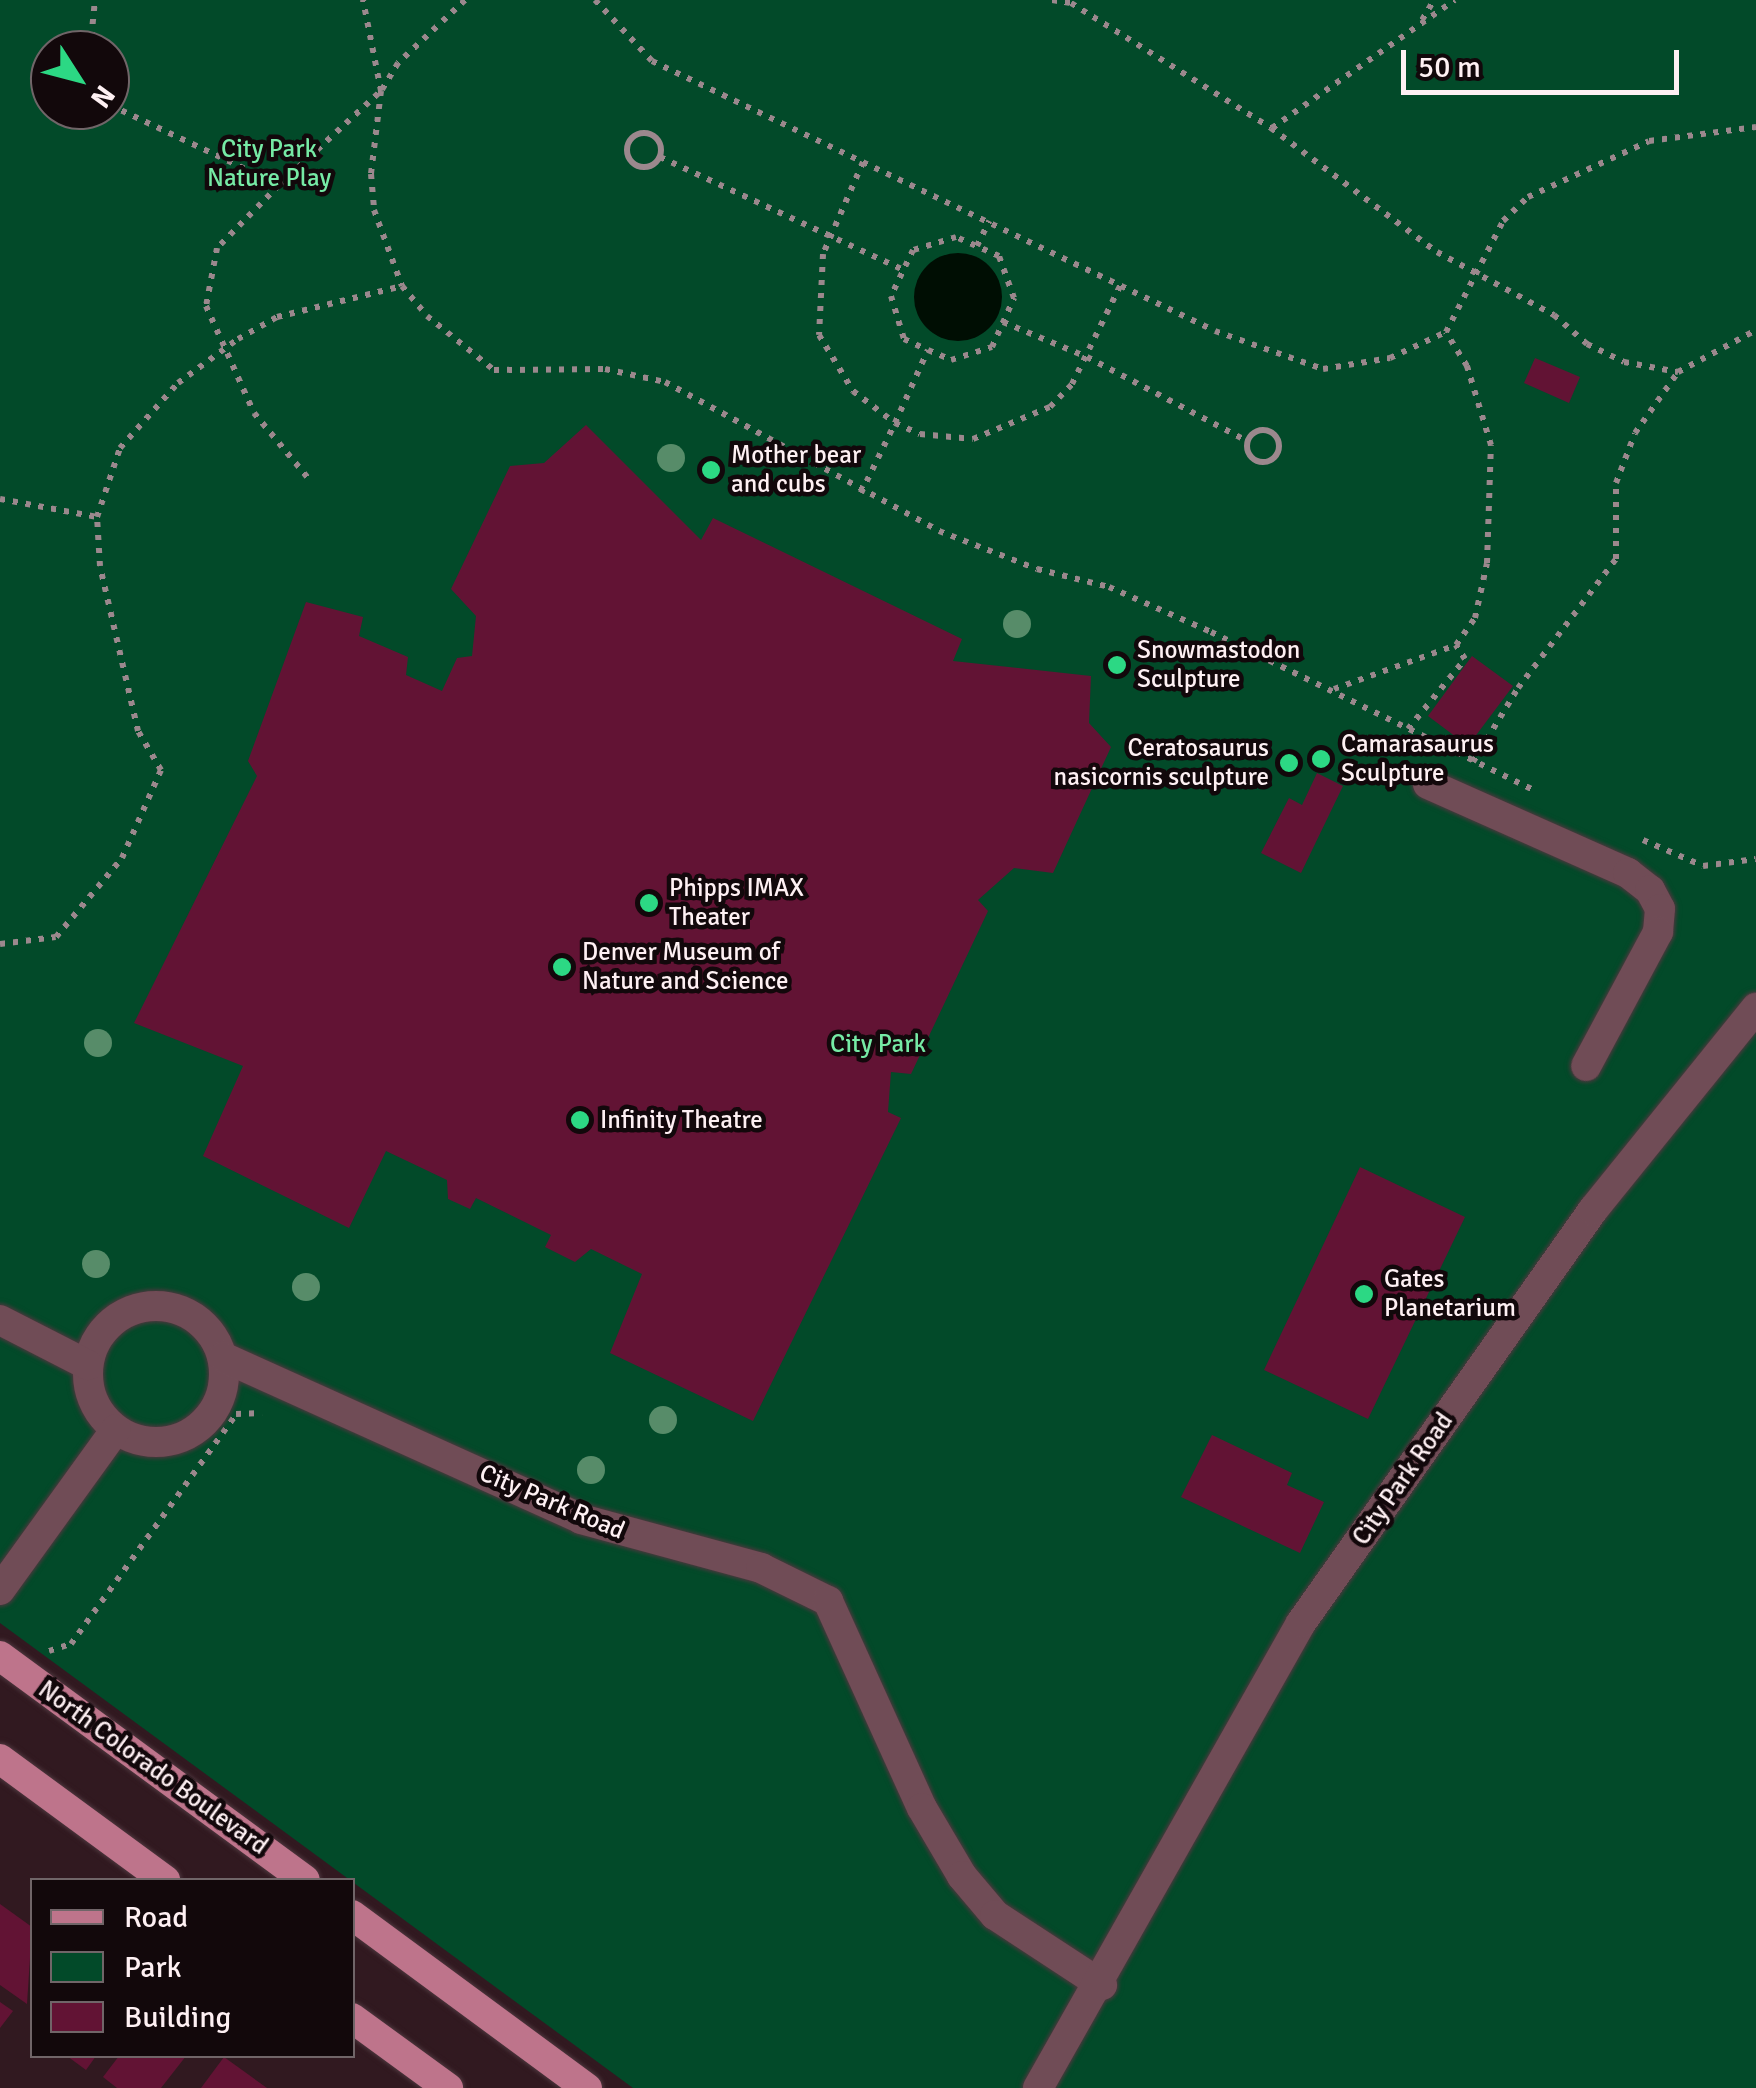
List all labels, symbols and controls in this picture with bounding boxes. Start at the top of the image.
north arrow [30,30,130,130]
scale bar [1406,30,1684,92]
text: 50 m [1418,49,1481,86]
text: N [83,79,122,114]
park label: City Park Nature Play [207,135,331,194]
place label: Mother bear and cubs [731,441,861,500]
marker: Mother bear and cubs [700,459,722,481]
place label: Snowmastodon Sculpture [1137,636,1300,695]
marker: Snowmastodon Sculpture [1106,654,1128,676]
place label: Camarasaurus Sculpture [1341,730,1494,789]
place label: Ceratosaurus nasicornis sculpture [1054,734,1269,793]
marker: Camarasaurus Sculpture [1310,748,1332,770]
marker: Ceratosaurus nasicornis sculpture [1278,752,1300,774]
place label: Phipps IMAX Theater [669,874,804,933]
marker: Phipps IMAX Theater [638,892,660,914]
place label: Denver Museum of Nature and Science [582,938,789,997]
marker: Denver Museum of Nature and Science [551,956,573,978]
park label: City Park [830,1029,926,1059]
place label: Infinity Theatre [600,1105,763,1135]
marker: Infinity Theatre [569,1109,591,1131]
place label: Gates Planetarium [1384,1265,1516,1324]
marker: Gates Planetarium [1353,1283,1375,1305]
street label: City Park Road [1346,1407,1460,1551]
street label: City Park Road [475,1458,629,1546]
street label: North Colorado Boulevard [32,1675,274,1861]
legend [30,1878,355,2058]
text: Road [124,1899,188,1936]
text: Park [124,1949,182,1986]
text: Building [124,1999,231,2036]

